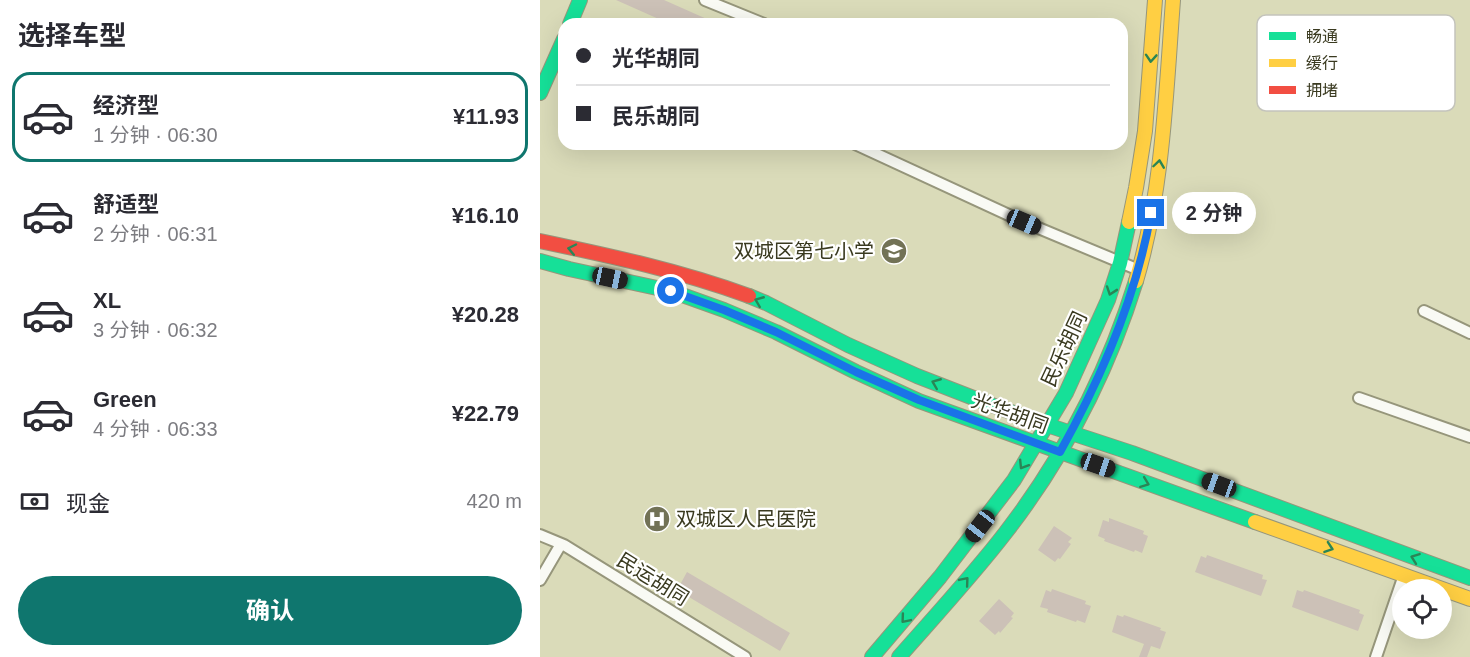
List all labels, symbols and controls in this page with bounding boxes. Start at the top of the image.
legend [1257,15,1455,111]
text: 选择车型 [18,21,126,51]
text: 畅通 [1306,28,1338,45]
text: 光华胡同 [612,46,700,71]
one-way arrow [1144,54,1157,63]
text: 缓行 [1306,55,1338,72]
text: 拥堵 [1306,82,1338,99]
icon: car [21,90,75,144]
text: 经济型 [93,93,159,118]
text: ¥11.93 [453,104,519,129]
text: 民乐胡同 [612,104,700,129]
text: 1 分钟 · 06:30 [93,124,218,146]
one-way arrow [1152,159,1164,168]
icon: car [21,189,75,243]
text: 舒适型 [93,192,159,217]
callout: 2 分钟 [1172,192,1256,234]
route end [1137,199,1164,226]
text: 2 分钟 [1186,202,1242,224]
text: ¥16.10 [452,203,519,228]
car [1004,207,1044,237]
text: 2 分钟 · 06:31 [93,223,218,245]
school or university icon: 双城区第七小学 [879,236,909,266]
place label: 双城区第七小学 [734,240,874,262]
one-way arrow [567,243,577,256]
car [591,265,629,291]
route start [657,277,684,304]
one-way arrow [1106,285,1118,296]
icon: car [21,288,75,342]
text: XL [93,288,121,313]
one-way arrow [755,296,766,308]
text: ¥20.28 [452,302,519,327]
street label: 民乐胡同 [1037,308,1091,390]
text: 3 分钟 · 06:32 [93,319,218,341]
one-way arrow [931,378,942,390]
icon: car [21,387,75,441]
text: Green [93,387,157,412]
street label: 光华胡同 [969,389,1051,437]
text: ¥22.79 [452,401,519,426]
text: 4 分钟 · 06:33 [93,418,218,440]
car [1078,451,1118,479]
one-way arrow [1019,459,1031,469]
car [1199,470,1239,500]
one-way arrow [1140,475,1150,488]
icon: cash [18,485,51,518]
text: 420 m [466,490,522,512]
text: 现金 [66,491,110,516]
hospital icon: 双城区人民医院 [642,504,672,534]
car [962,506,998,546]
place label: 双城区人民医院 [676,508,816,530]
one-way arrow [1323,541,1334,554]
street label: 民运胡同 [613,548,693,610]
one-way arrow [1410,552,1421,565]
button: 确认 [18,576,522,645]
one-way arrow [958,577,969,588]
map controls [1392,579,1452,639]
button: locate [1392,579,1452,639]
one-way arrow [901,613,912,624]

